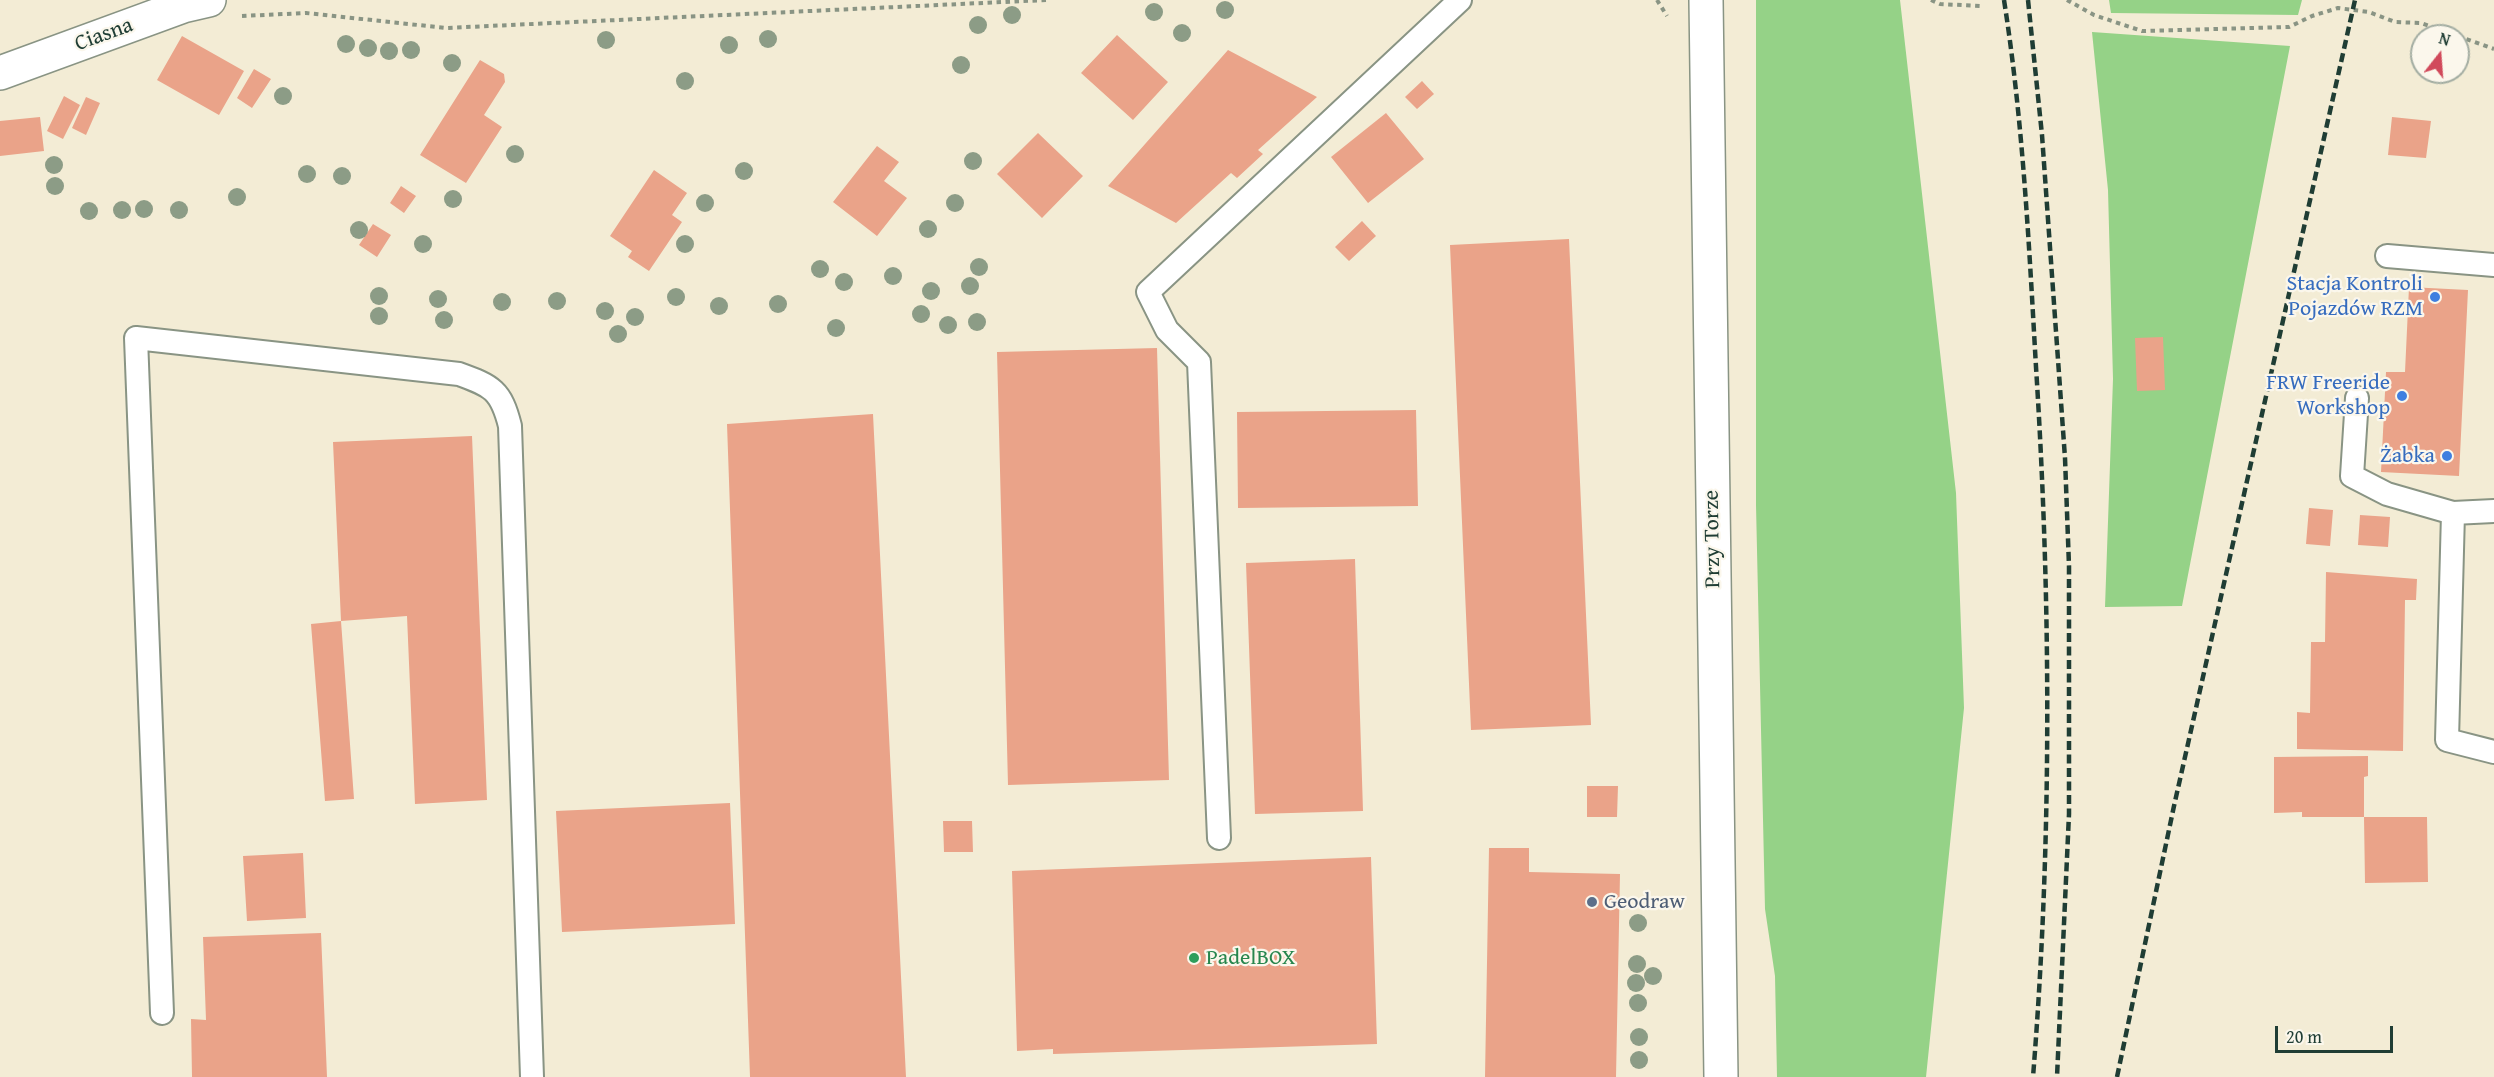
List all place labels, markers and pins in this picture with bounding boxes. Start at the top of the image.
place label: Stacja Kontroli Pojazdów RZM [2287,271,2423,322]
marker: Stacja Kontroli Pojazdów RZM [2428,290,2442,304]
place label: FRW Freeride Workshop [2266,370,2390,422]
marker: FRW Freeride Workshop [2395,389,2409,403]
place label: Żabka [2380,443,2435,469]
marker: Żabka [2440,449,2454,463]
place label: Geodraw [1604,889,1685,915]
marker: Geodraw [1585,895,1599,909]
place label: PadelBOX [1206,945,1295,971]
marker: PadelBOX [1187,951,1201,965]

